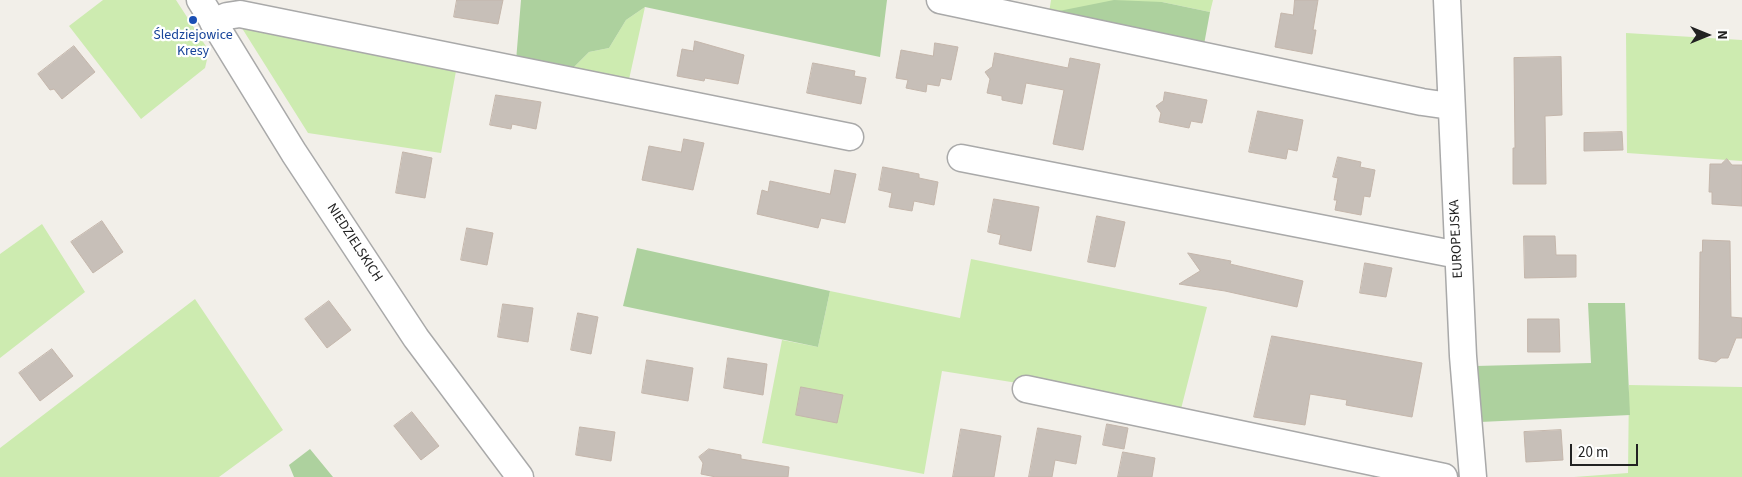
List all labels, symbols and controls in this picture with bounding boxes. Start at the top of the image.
north arrow [1682,10,1732,60]
marker: Śledziejowice Kresy [187,14,199,26]
place label: Śledziejowice Kresy [153,28,233,60]
text: N [1712,30,1732,40]
street label: EUROPEJSKA [1447,199,1467,279]
street label: NIEDZIELSKICH [322,201,386,285]
scale bar [1572,434,1640,466]
text: 20 m [1578,442,1608,463]

